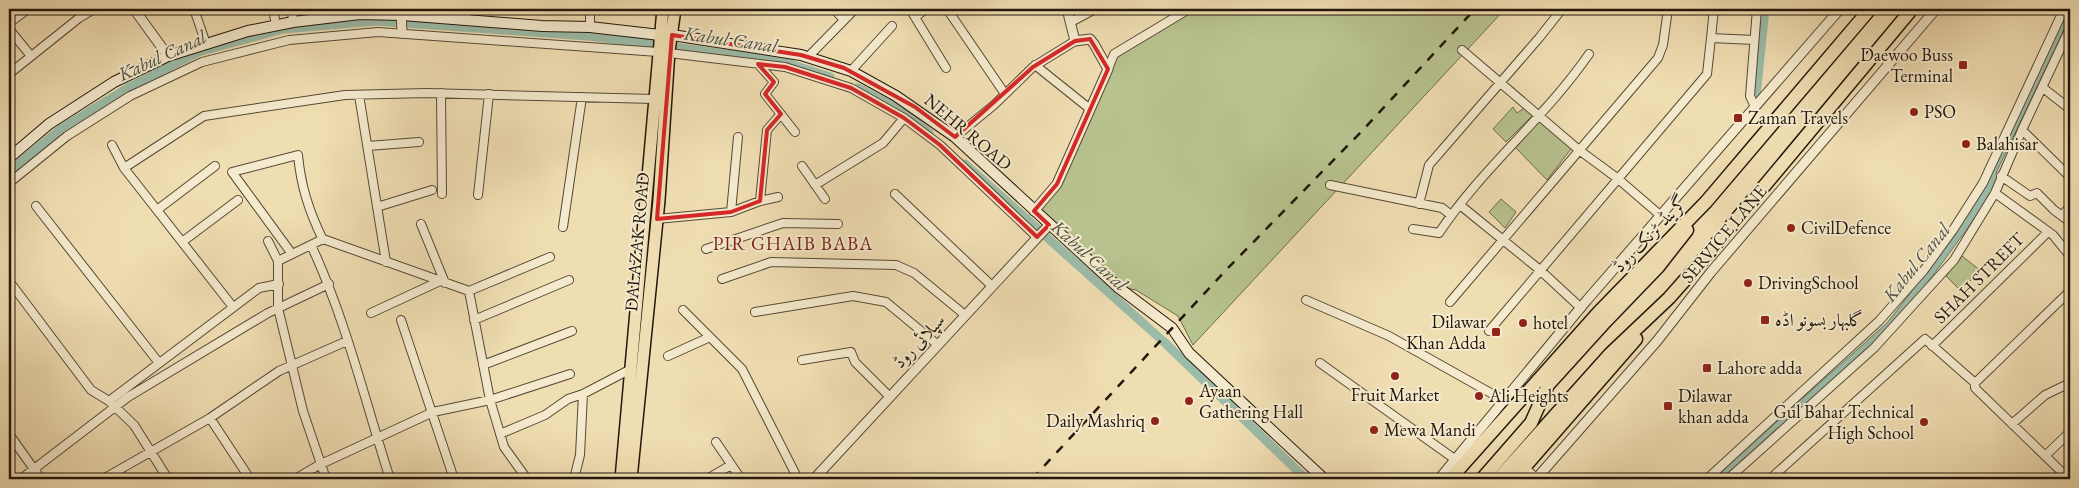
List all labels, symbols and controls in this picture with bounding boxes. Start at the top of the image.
water label: Kabul Canal [681,20,780,59]
water label: Kabul Canal [113,24,211,87]
place label: Daewoo Buss Terminal [1860,43,1953,87]
marker: Daewoo Buss Terminal [1957,59,1969,71]
street label: NEHR ROAD [920,88,1017,175]
place label: PSO [1924,100,1956,123]
place label: Zaman Travels [1748,106,1848,129]
marker: PSO [1908,106,1920,118]
marker: Zaman Travels [1732,112,1744,124]
place label: Balahisar [1976,132,2038,155]
marker: Balahisar [1960,138,1972,150]
street label: DALAZAK ROAD [619,171,654,313]
street label: SERVICE LANE [1676,180,1771,288]
street label: گرینڈ ٹرنک روڈ [1607,190,1693,278]
water label: Kabul Canal [1045,214,1134,297]
place label: CivilDefence [1801,216,1891,239]
water label: Kabul Canal [1876,217,1956,308]
marker: CivilDefence [1785,222,1797,234]
street label: SHAH STREET [1928,227,2030,328]
district label: PIR GHAIB BABA [713,231,873,256]
place label: DrivingSchool [1758,271,1858,294]
marker: DrivingSchool [1742,277,1754,289]
place label: گلبہار بسونو اڈہ [1775,308,1863,332]
street label: سپلائی روڈ [888,309,950,373]
place label: Dilawar Khan Adda [1406,310,1487,354]
place label: hotel [1533,311,1568,334]
marker: گلبہار بسونو اڈہ [1759,314,1771,326]
marker: hotel [1517,317,1529,329]
marker: Dilawar Khan Adda [1490,326,1502,338]
place label: Lahore adda [1717,356,1803,379]
marker: Lahore adda [1701,362,1713,374]
marker: Fruit Market [1389,370,1401,382]
place label: Ayaan Gathering Hall [1198,379,1303,423]
place label: Fruit Market [1351,383,1440,406]
place label: Ali Heights [1488,384,1569,407]
place label: Dilawar khan adda [1678,384,1749,428]
marker: Ali Heights [1473,390,1485,402]
marker: Ayaan Gathering Hall [1183,395,1195,407]
marker: Dilawar khan adda [1662,400,1674,412]
place label: Gul Bahar Technical High School [1774,400,1914,444]
place label: Daily Mashriq [1046,409,1146,432]
marker: Daily Mashriq [1149,415,1161,427]
marker: Gul Bahar Technical High School [1918,416,1930,428]
place label: Mewa Mandi [1384,418,1476,441]
marker: Mewa Mandi [1368,424,1380,436]

